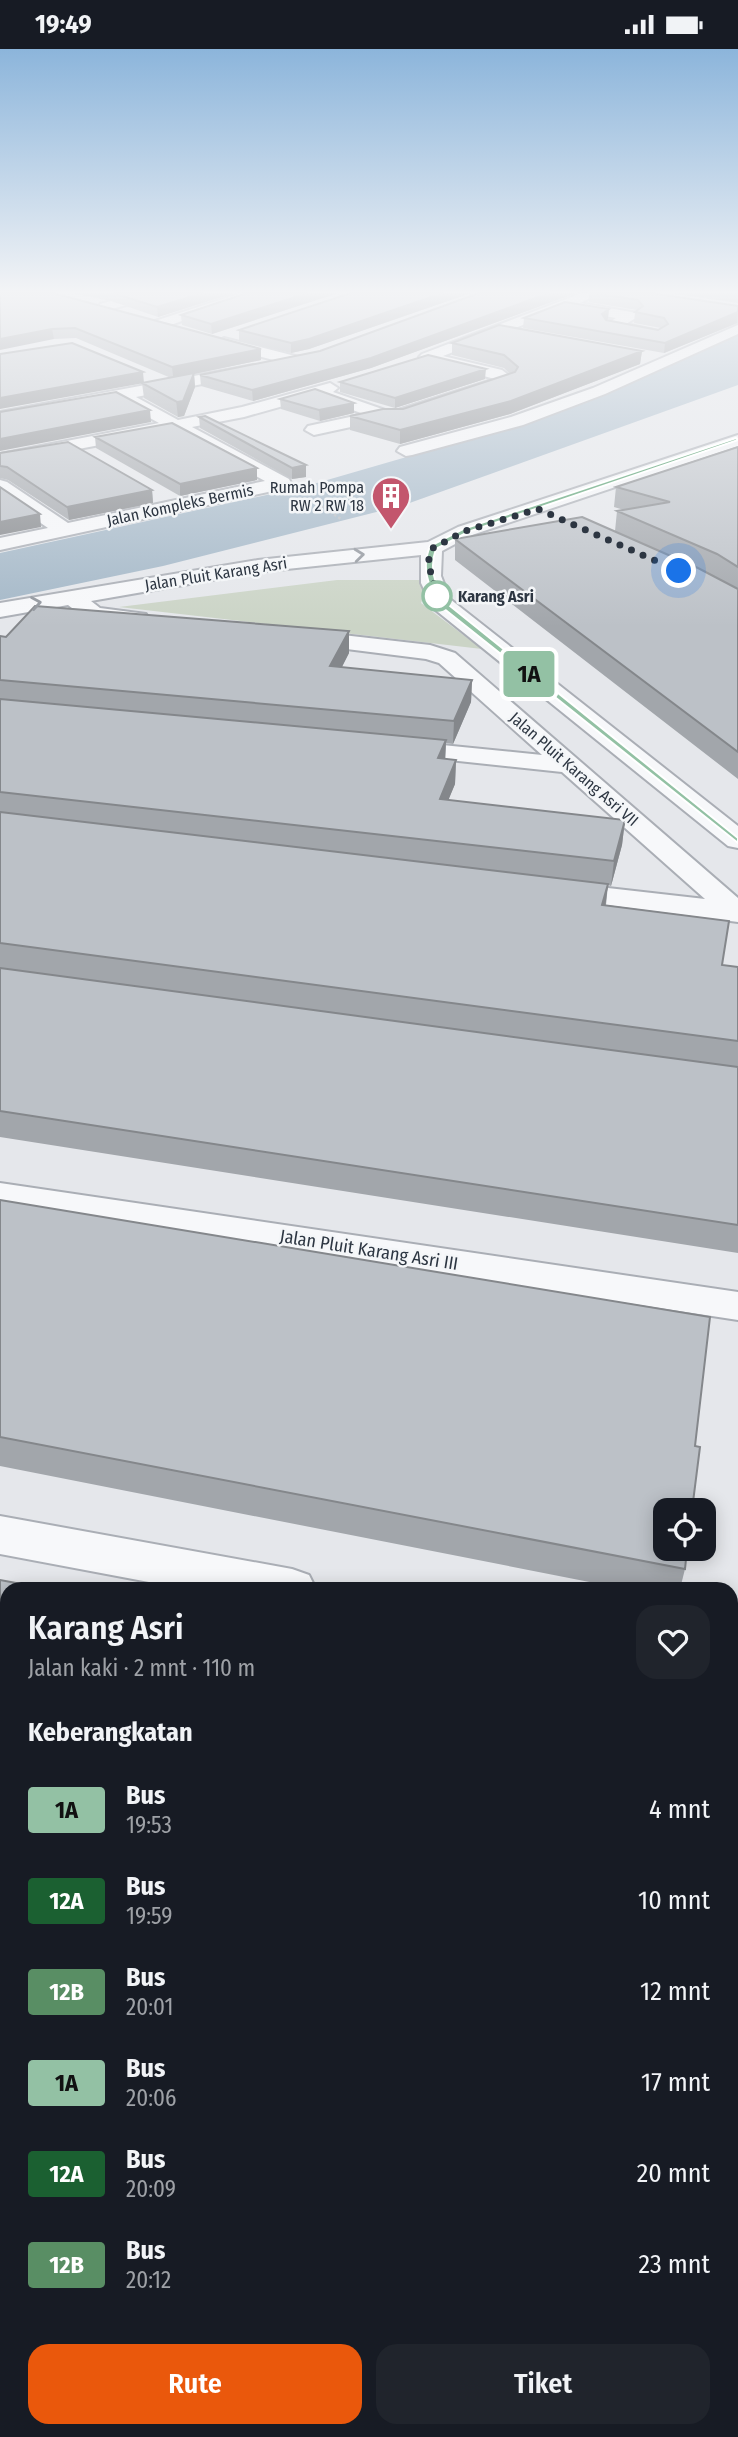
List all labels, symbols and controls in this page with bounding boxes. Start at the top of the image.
text: 19:49 [35,9,92,40]
building icon: Rumah Pompa RW 2 RW 18 [370,475,412,530]
place label: Rumah Pompa RW 2 RW 18 [270,478,364,515]
street label: Jalan Kompleks Bermis [105,480,255,530]
one-way arrow [353,547,365,562]
street label: Jalan Pluit Karang Asri [144,553,288,595]
your location [661,553,696,588]
marker: Karang Asri [422,581,452,611]
place label: Karang Asri [458,587,534,606]
one-way arrow [30,597,42,612]
line badge: 1A [498,651,560,697]
text: 1A [517,660,541,688]
street label: Jalan Pluit Karang Asri VII [506,708,642,830]
street label: Jalan Pluit Karang Asri III [278,1225,460,1275]
map controls [653,1498,716,1561]
button: locate [653,1498,716,1561]
button: heart [636,1605,710,1679]
text: Karang Asri [28,1608,183,1648]
text: Jalan kaki · 2 mnt · 110 m [28,1654,255,1682]
text: Keberangkatan [28,1717,193,1748]
text: Bus [126,1780,165,1811]
text: 4 mnt [649,1794,710,1825]
text: 1A [55,1796,78,1824]
text: 19:53 [126,1811,172,1839]
text: Bus [126,1871,165,1902]
text: 10 mnt [638,1885,710,1916]
text: 12A [49,1887,84,1915]
text: 19:59 [126,1902,173,1930]
text: Bus [126,1962,165,1993]
text: 12 mnt [640,1976,710,2007]
text: 12B [49,1978,84,2006]
text: 20:01 [126,1993,173,2021]
text: Bus [126,2053,165,2084]
text: 17 mnt [641,2067,710,2098]
text: 1A [55,2069,78,2097]
text: 20:06 [126,2084,176,2112]
text: Bus [126,2144,165,2175]
text: 20 mnt [637,2158,710,2189]
text: 12A [49,2160,84,2188]
text: 20:09 [126,2175,176,2203]
text: Bus [126,2235,165,2266]
text: 23 mnt [639,2249,710,2280]
text: 12B [49,2251,84,2279]
text: 20:12 [126,2266,171,2294]
button: Rute [28,2344,362,2424]
button: Tiket [376,2344,710,2424]

